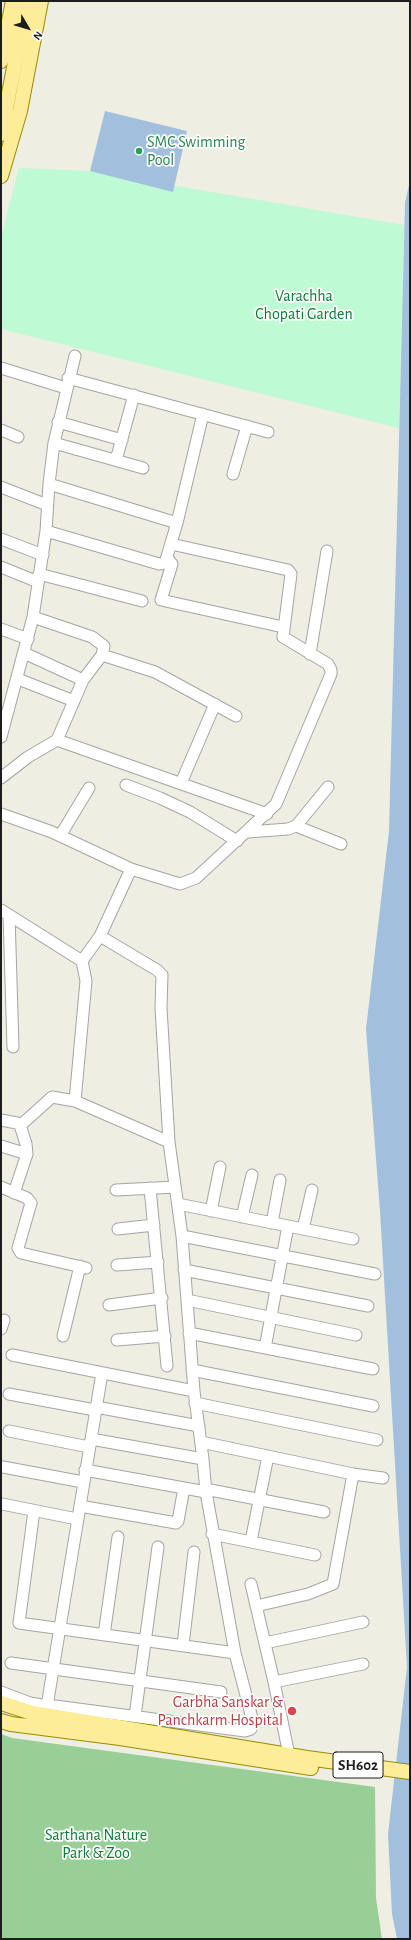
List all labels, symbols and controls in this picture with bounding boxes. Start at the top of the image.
north arrow [8,8,48,48]
text: N [31,29,45,42]
place label: SMC Swimming Pool [147,132,245,170]
marker: SMC Swimming Pool [134,146,144,156]
park label: Varachha Chopati Garden [255,286,353,324]
place label: Garbha Sanskar & Panchkarm Hospital [157,1692,283,1730]
marker: Garbha Sanskar & Panchkarm Hospital [286,1705,298,1717]
road number: SH602 [333,1752,383,1778]
park label: Sarthana Nature Park & Zoo [45,1825,147,1863]

